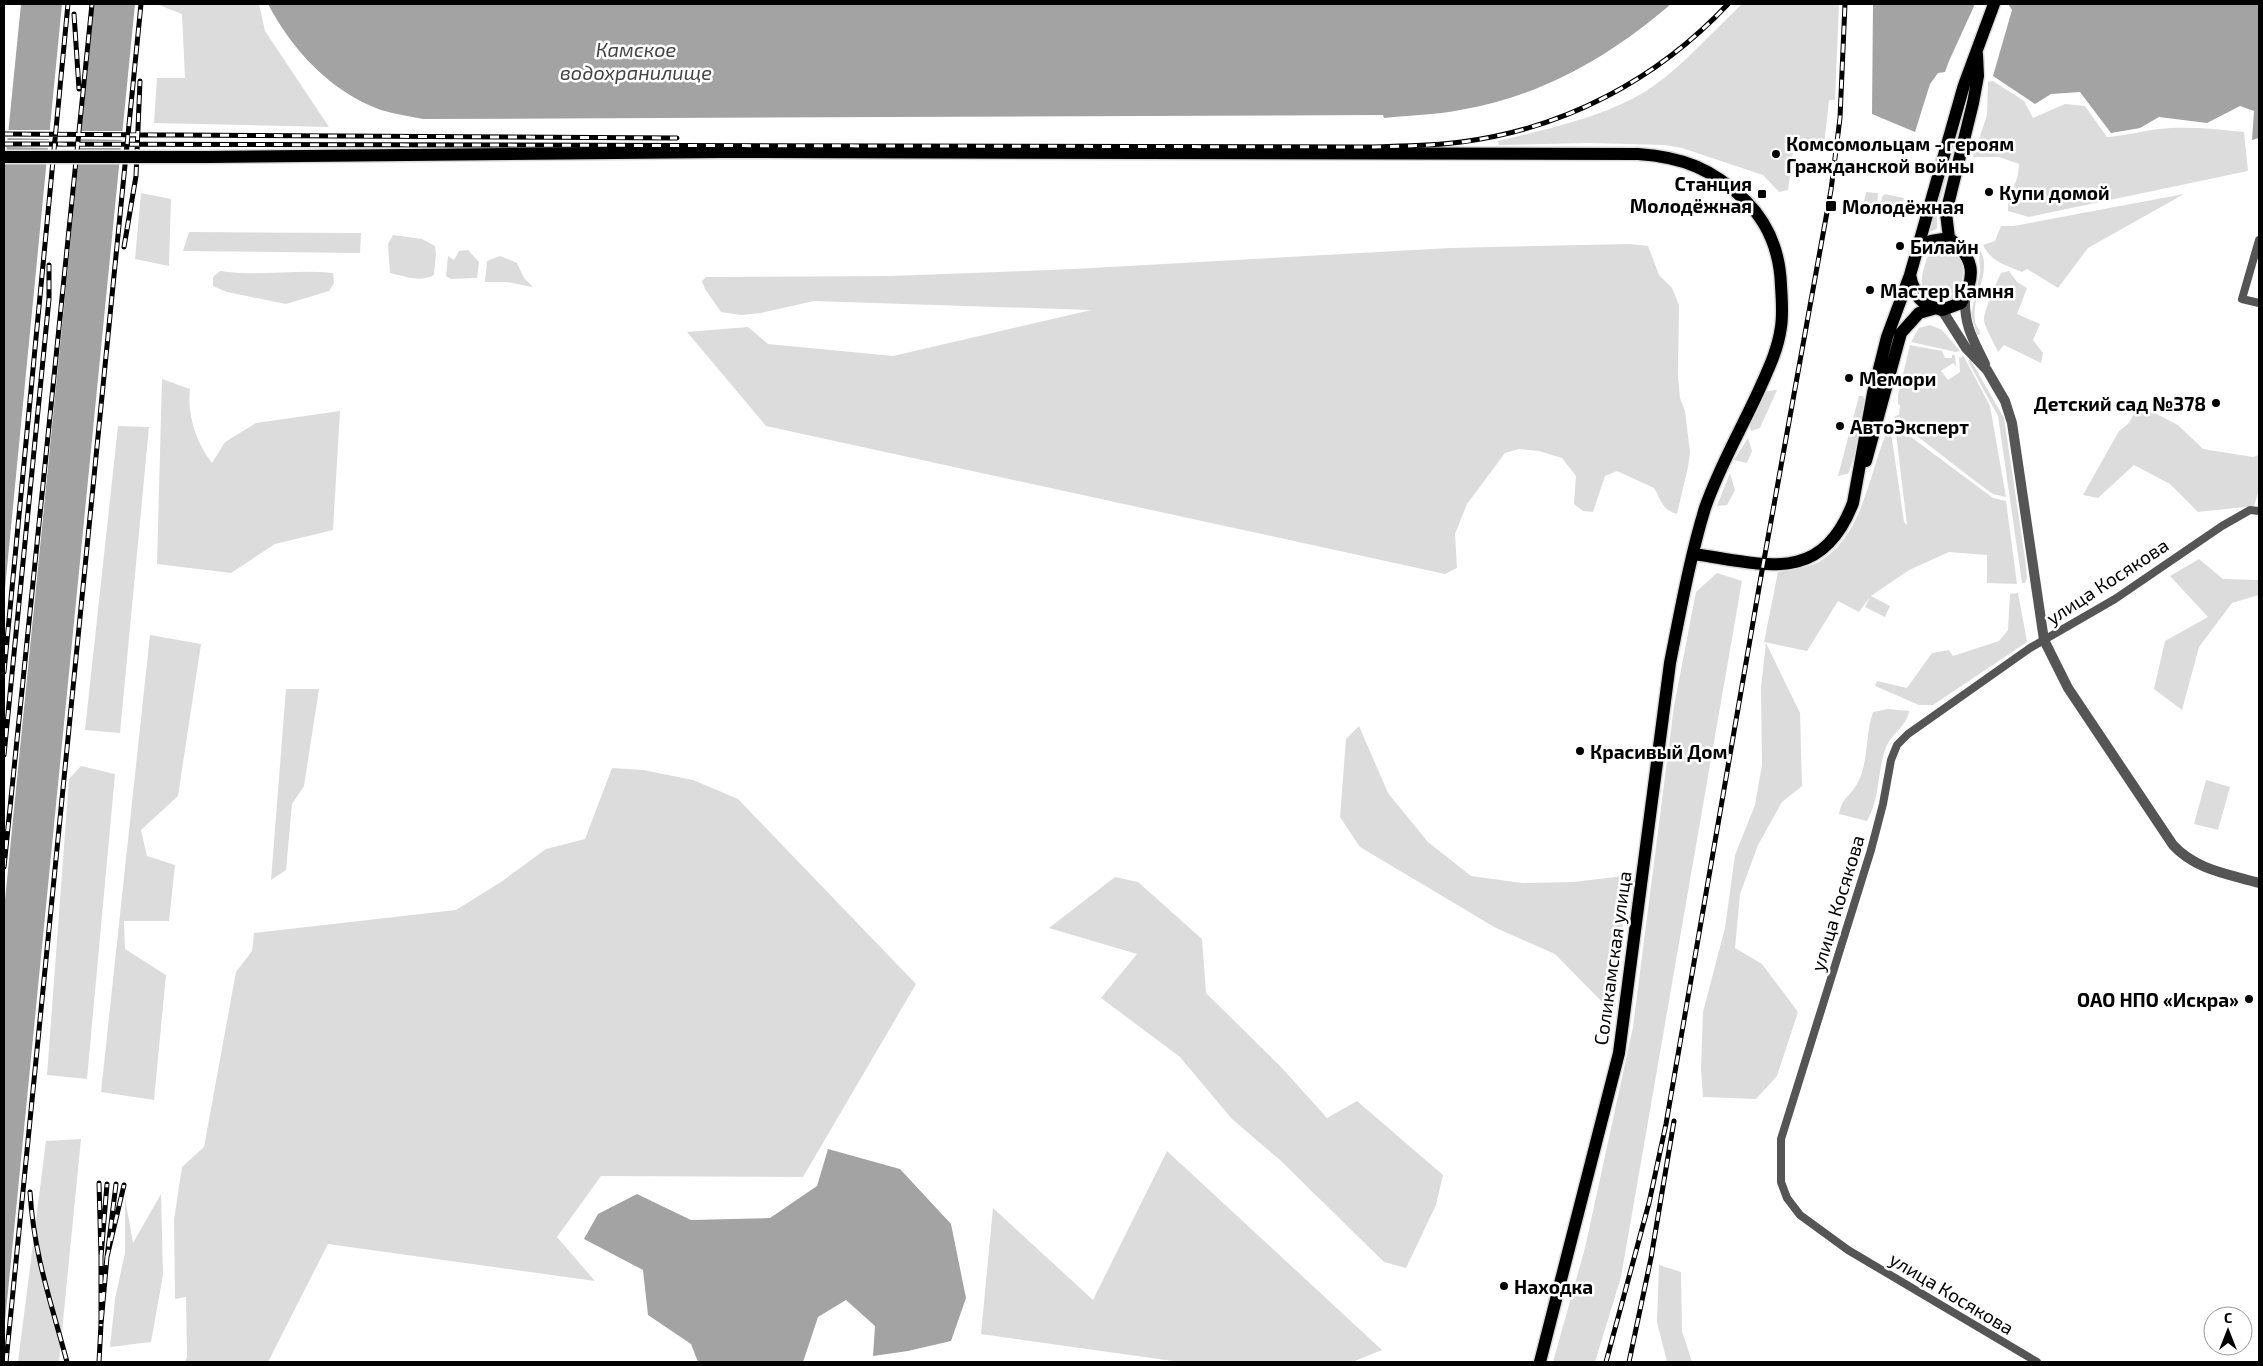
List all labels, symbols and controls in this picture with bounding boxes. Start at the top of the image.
water label: Камское водохранилище [560,37,712,84]
place label: Комсомольцам - героям Гражданской войны [1786,132,2014,177]
marker: Комсомольцам - героям Гражданской войны [1770,148,1782,160]
place label: Станция Молодёжная [1630,172,1752,217]
place label: Купи домой [1999,181,2110,204]
marker: Купи домой [1983,186,1995,198]
marker: Станция Молодёжная [1756,188,1768,200]
place label: Молодёжная [1842,195,1964,218]
marker: Молодёжная [1824,199,1838,213]
place label: Билайн [1910,235,1979,258]
marker: Билайн [1894,240,1906,252]
place label: Мастер Камня [1880,279,2014,302]
marker: Мастер Камня [1864,284,1876,296]
place label: Мемори [1859,367,1936,390]
marker: Мемори [1843,372,1855,384]
place label: Детский сад №378 [2034,392,2206,415]
marker: Детский сад №378 [2210,397,2222,409]
place label: АвтоЭксперт [1850,415,1969,438]
marker: АвтоЭксперт [1834,420,1846,432]
street label: улица Косякова [2042,533,2173,630]
place label: Красивый Дом [1590,740,1727,763]
marker: Красивый Дом [1574,745,1586,757]
street label: улица Косякова [1805,832,1870,974]
street label: Соликамская улица [1588,869,1637,1047]
place label: ОАО НПО «Искра» [2077,988,2239,1011]
marker: ОАО НПО «Искра» [2243,993,2255,1005]
street label: улица Косякова [1885,1247,2018,1340]
place label: Находка [1514,1275,1593,1298]
marker: Находка [1498,1280,1510,1292]
north arrow [2203,1306,2253,1356]
text: С [2224,1309,2232,1326]

